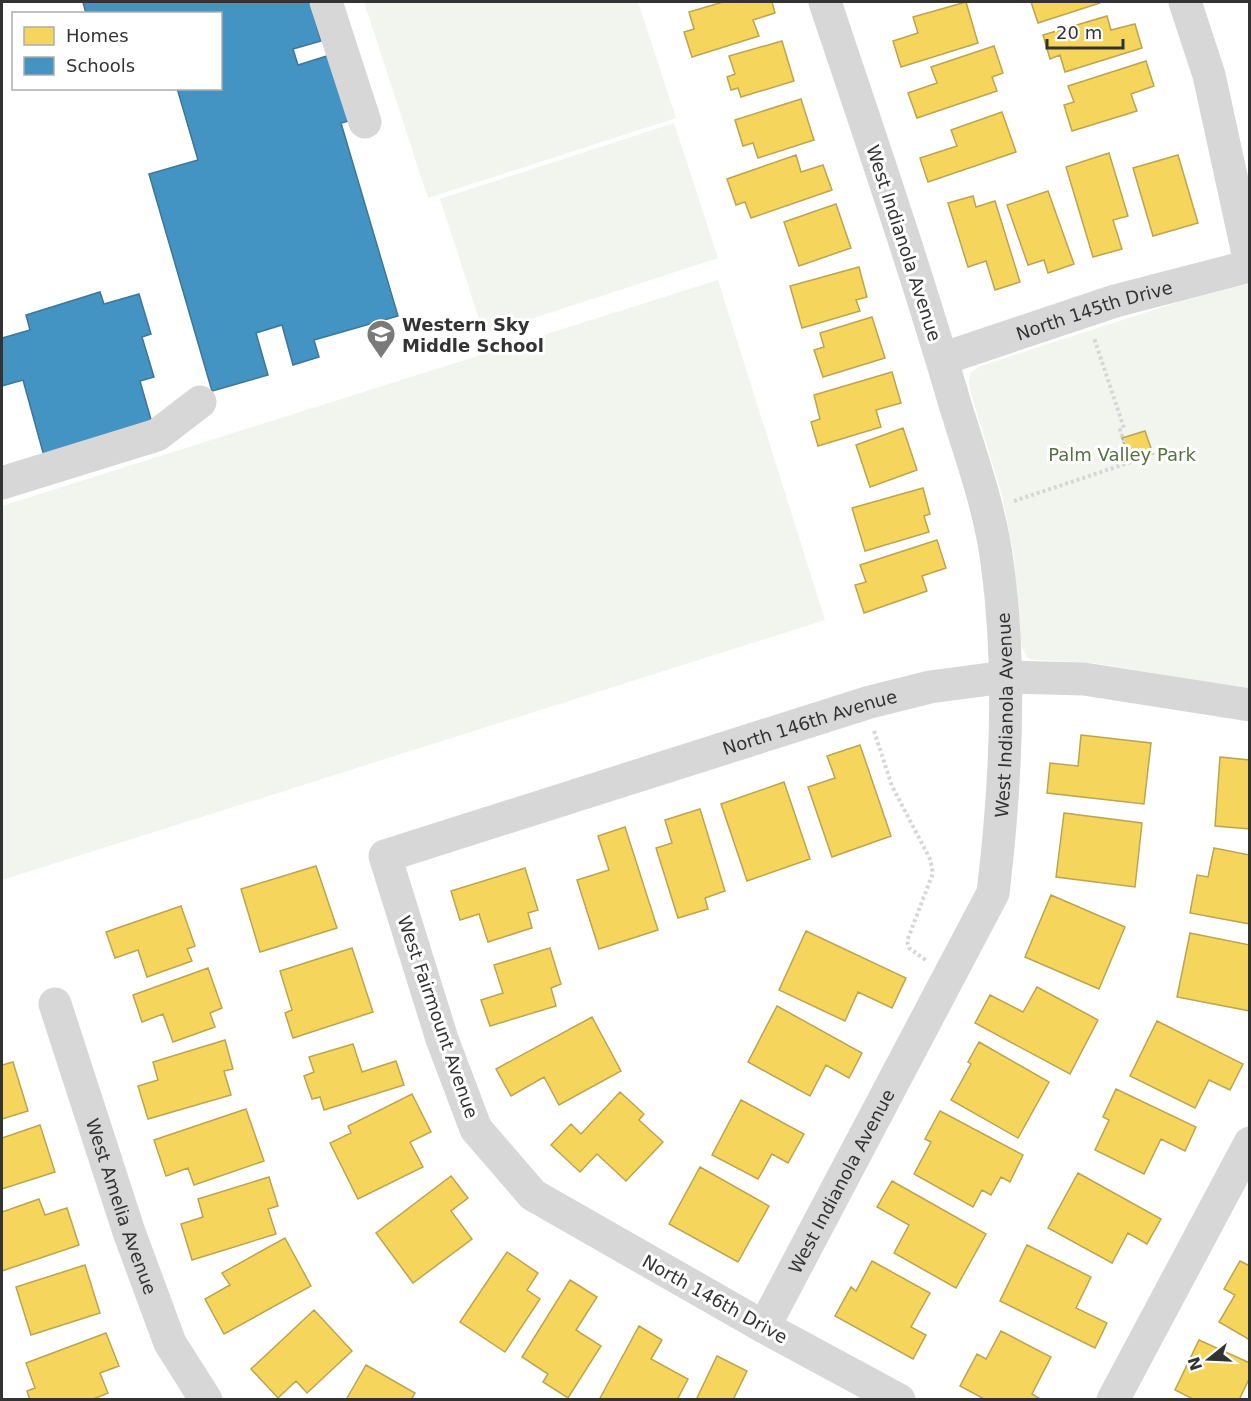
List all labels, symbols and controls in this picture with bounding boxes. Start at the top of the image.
legend [12,12,222,90]
scale bar [1047,12,1124,50]
text: 20 m [1056,22,1102,43]
text: Homes [66,25,129,46]
text: Schools [66,55,135,76]
street label: West Indianola Avenue [862,142,946,344]
street label: North 145th Drive [1013,276,1175,344]
place label: Western Sky Middle School [402,314,544,356]
school or university icon: Western Sky Middle School [365,318,397,360]
park label: Palm Valley Park [1048,444,1196,465]
street label: West Indianola Avenue [990,612,1016,819]
street label: North 146th Avenue [720,685,899,759]
street label: West Fairmount Avenue [393,913,483,1121]
street label: West Indianola Avenue [784,1085,898,1277]
street label: West Amelia Avenue [82,1116,162,1297]
street label: North 146th Drive [639,1250,791,1348]
north arrow [1179,1329,1239,1389]
text: N [1184,1354,1206,1373]

